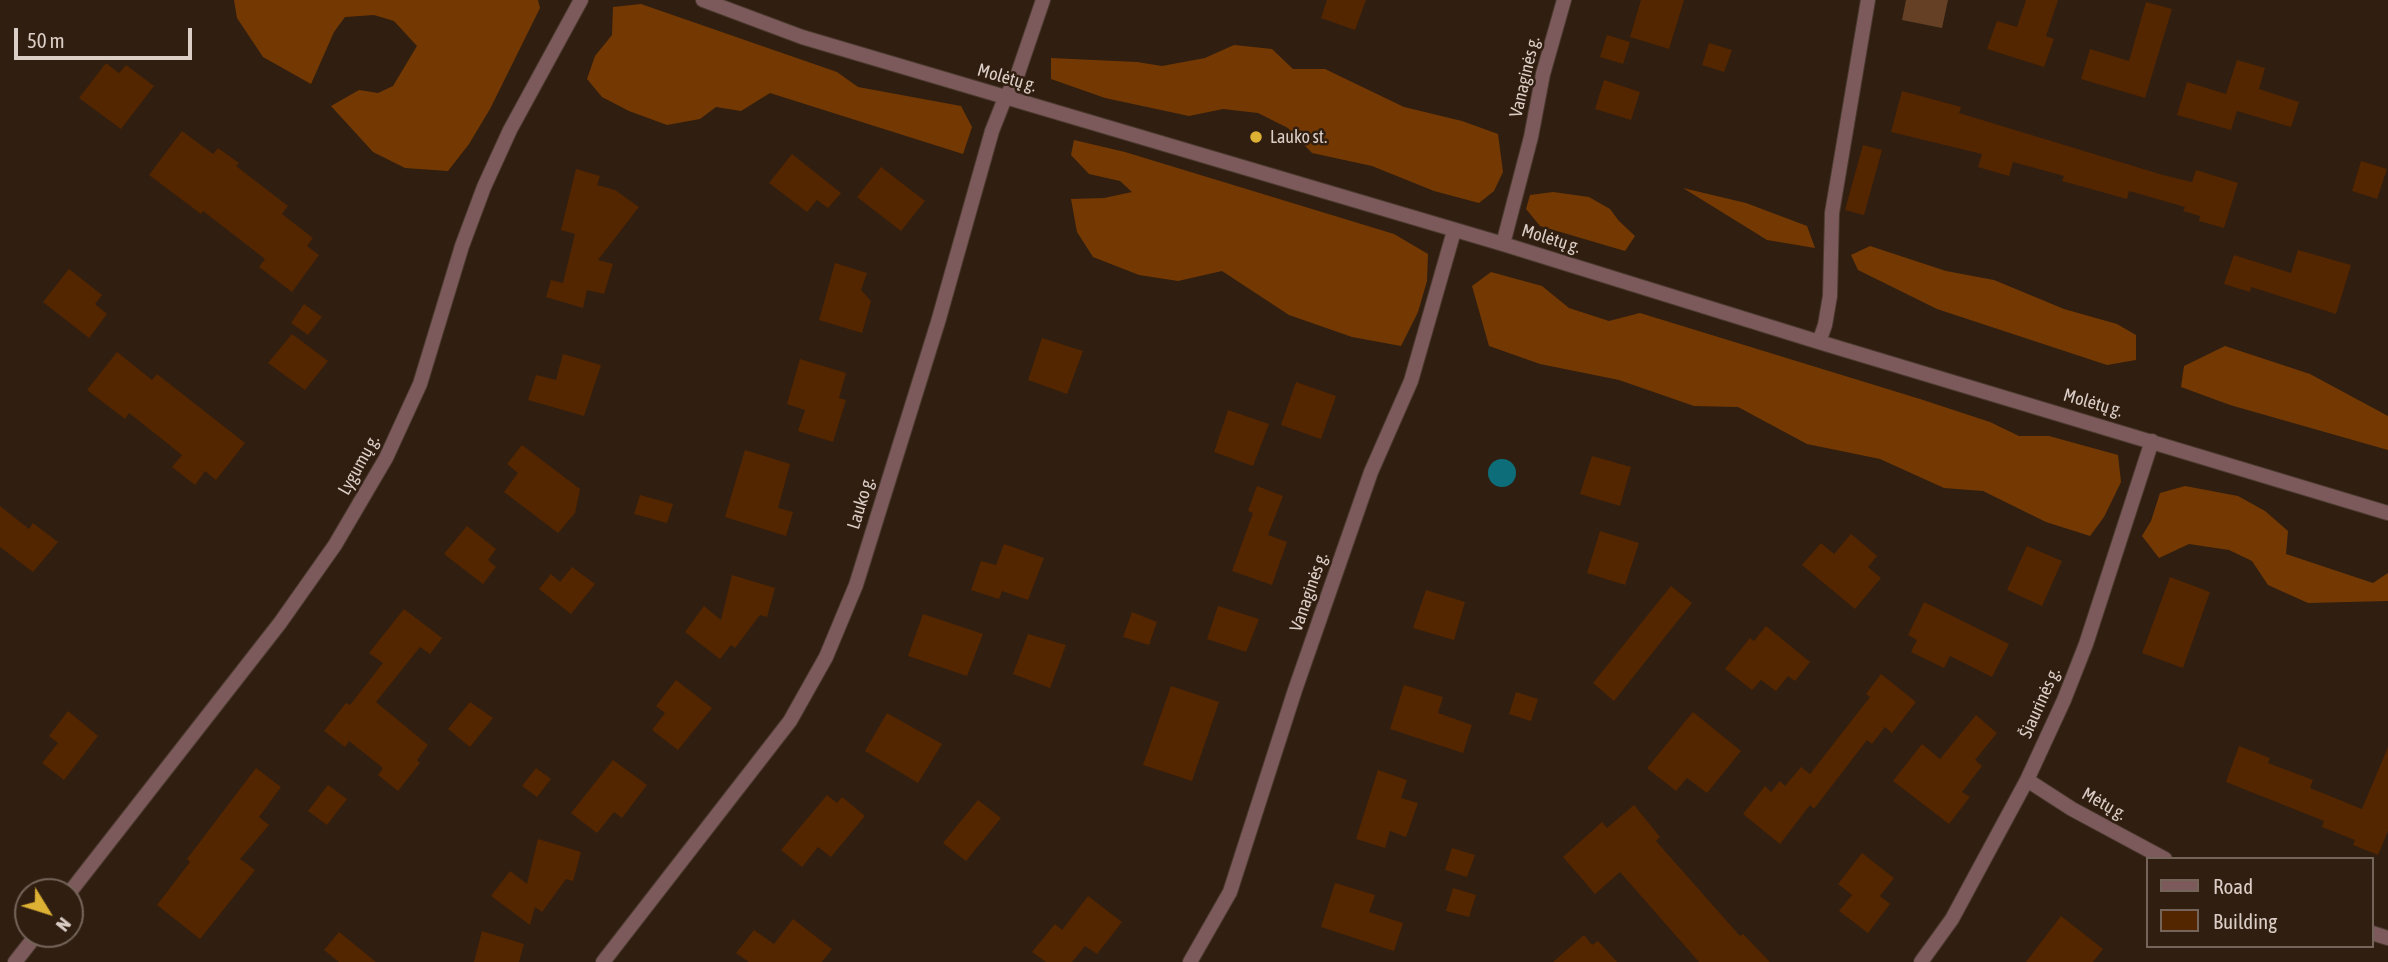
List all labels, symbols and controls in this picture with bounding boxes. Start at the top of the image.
scale bar [18,14,196,58]
text: 50 m [27,28,65,52]
street label: Vanaginės g. [1505,34,1545,120]
street label: Molėtų g. [975,59,1039,97]
place label: Lauko st. [1270,126,1327,148]
marker: Lauko st. [1248,129,1264,145]
street label: Molėtų g. [1519,220,1583,258]
street label: Molėtų g. [2061,384,2125,422]
street label: Lygumų g. [334,431,384,499]
street label: Lauko g. [843,474,879,532]
street label: Vanaginės g. [1285,550,1333,634]
street label: Šiaurinės g. [2015,664,2065,742]
street label: Mėtų g. [2078,783,2130,825]
legend [2146,857,2374,948]
text: Road [2213,874,2253,898]
north arrow [14,878,84,948]
text: Building [2213,909,2277,933]
text: N [52,914,76,936]

